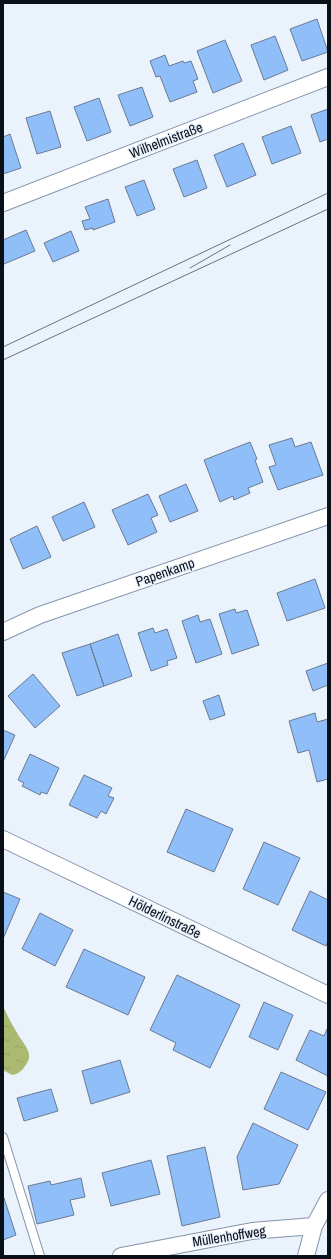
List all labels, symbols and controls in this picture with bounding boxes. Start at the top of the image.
street label: Wilhelmistraße [127,118,205,162]
street label: Papenkamp [133,554,197,590]
street label: Hölderlinstraße [126,892,204,942]
street label: Müllenhoffweg [191,1221,267,1251]

